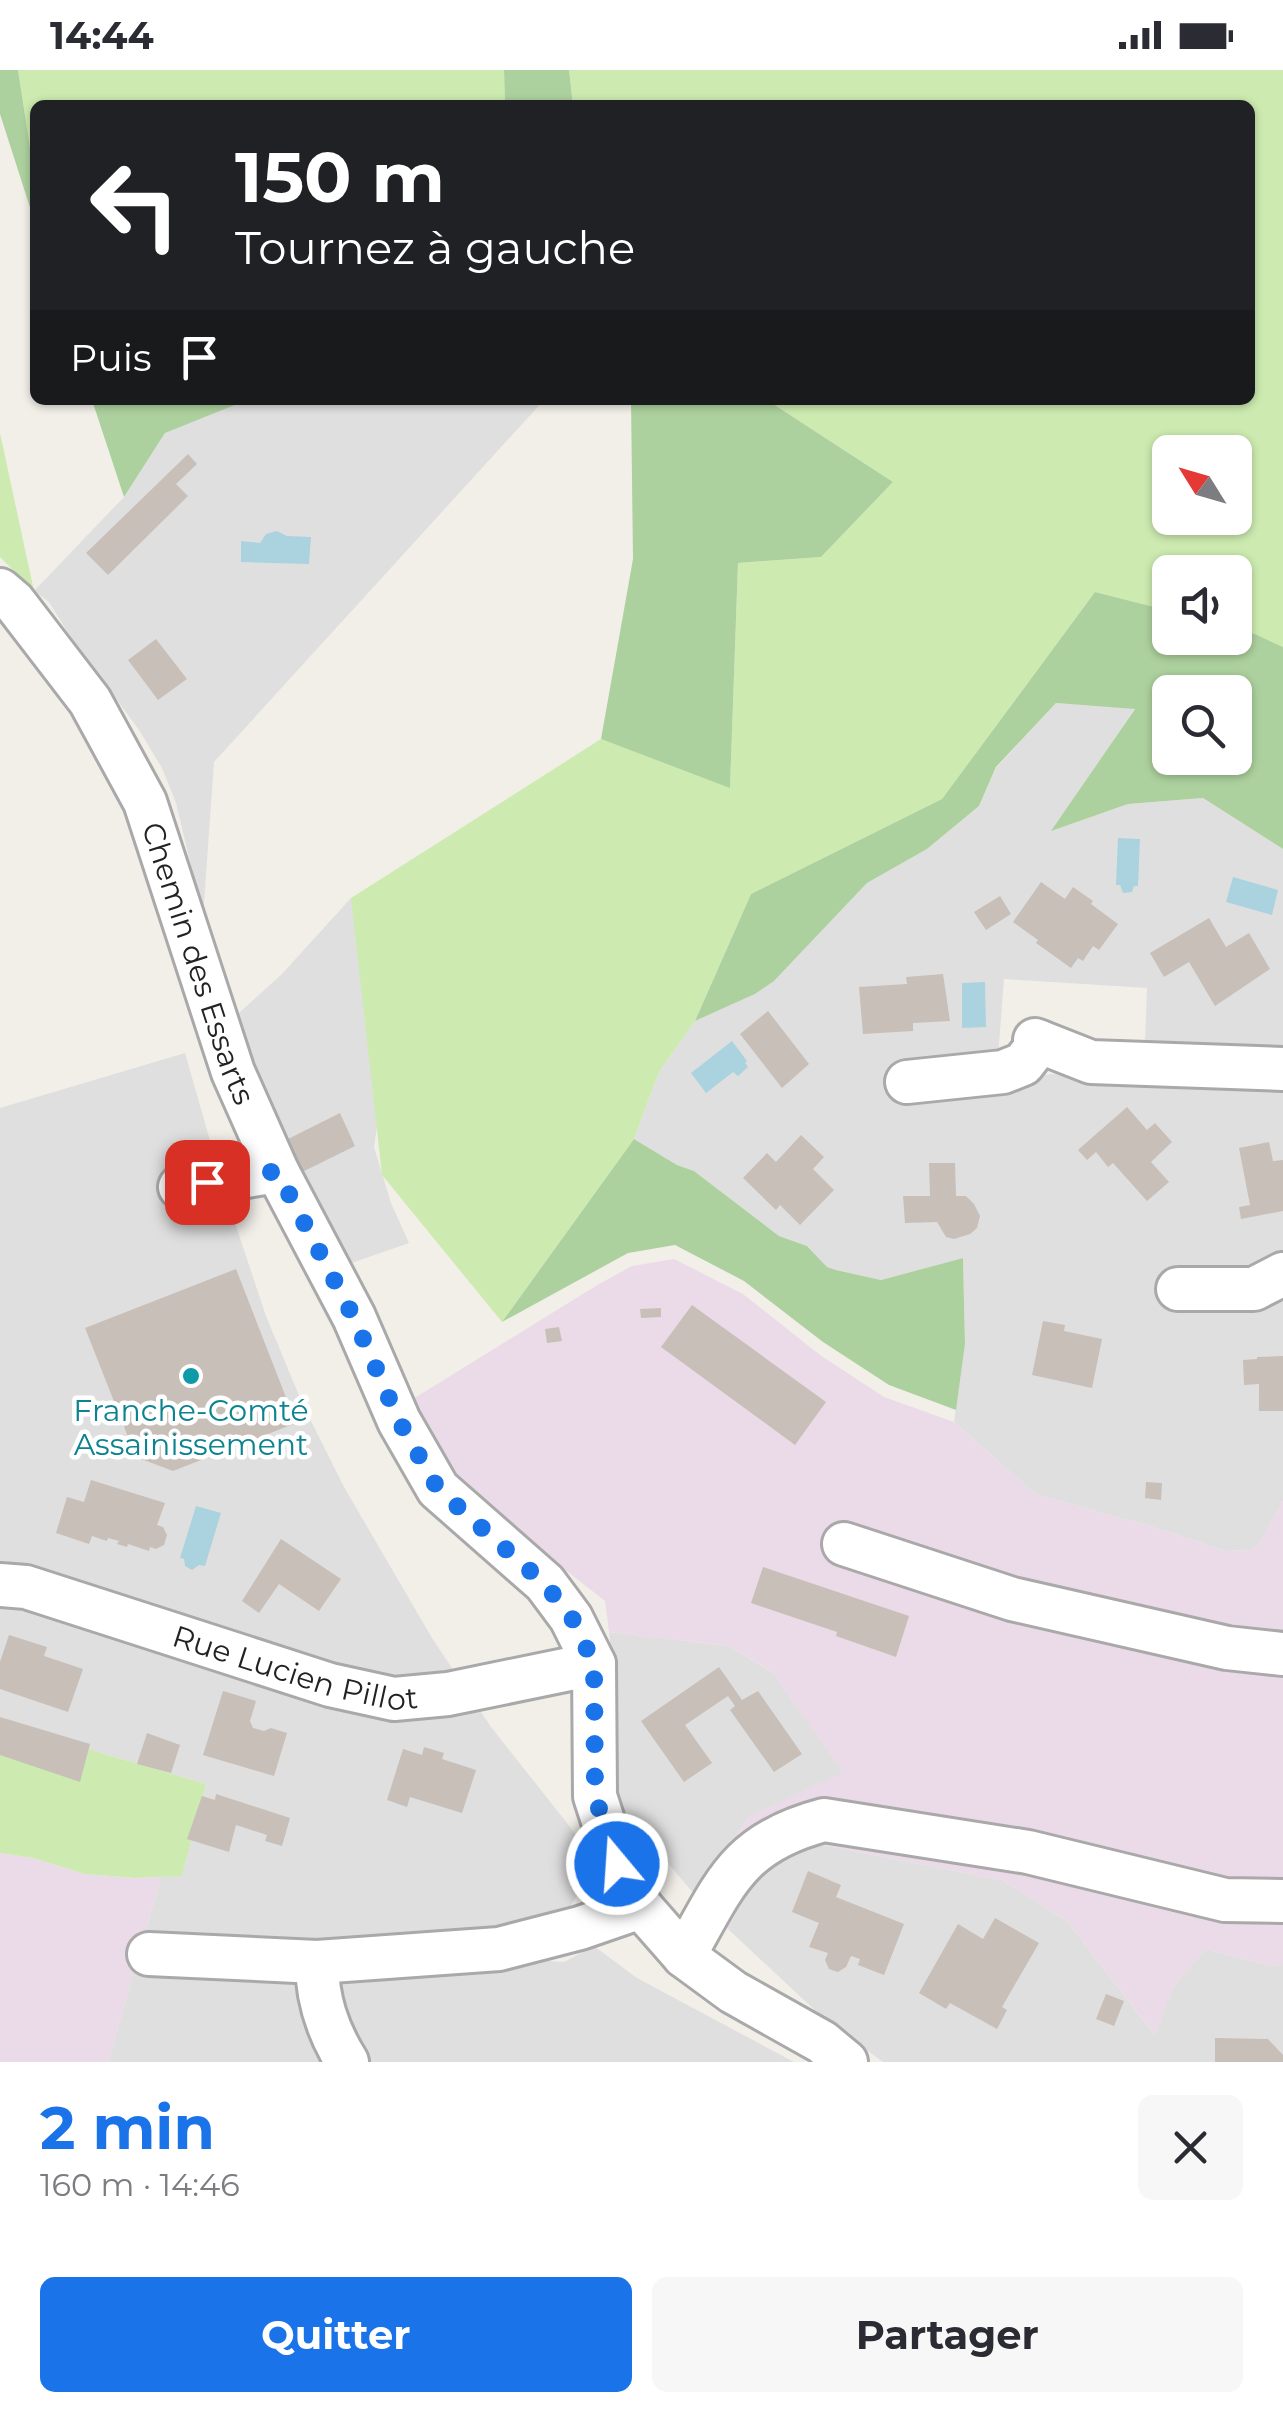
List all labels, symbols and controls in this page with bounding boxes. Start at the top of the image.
text: 14:44 [50,12,154,59]
text: 150 m [235,134,445,220]
icon: left [70,140,200,270]
text: Tournez à gauche [235,220,635,275]
icon: arrive [172,330,227,385]
text: Puis [70,334,152,381]
north arrow [1152,435,1252,535]
map controls [1152,435,1252,775]
button: sound [1152,555,1252,655]
button: search [1152,675,1252,775]
street label: Chemin des Essarts [134,817,263,1110]
pin [165,1140,250,1225]
icon: arrive [180,1155,235,1210]
marker: Franche-Comté Assainissement [180,1365,202,1387]
place label: Franche-Comté Assainissement [73,1392,309,1463]
street label: Rue Lucien Pillot [168,1617,419,1718]
position arrow [565,1812,669,1916]
text: 2 min [40,2091,215,2164]
button: close [1138,2095,1243,2200]
text: 160 m · 14:46 [40,2165,240,2204]
button: Quitter [40,2277,632,2392]
button: Partager [652,2277,1243,2392]

